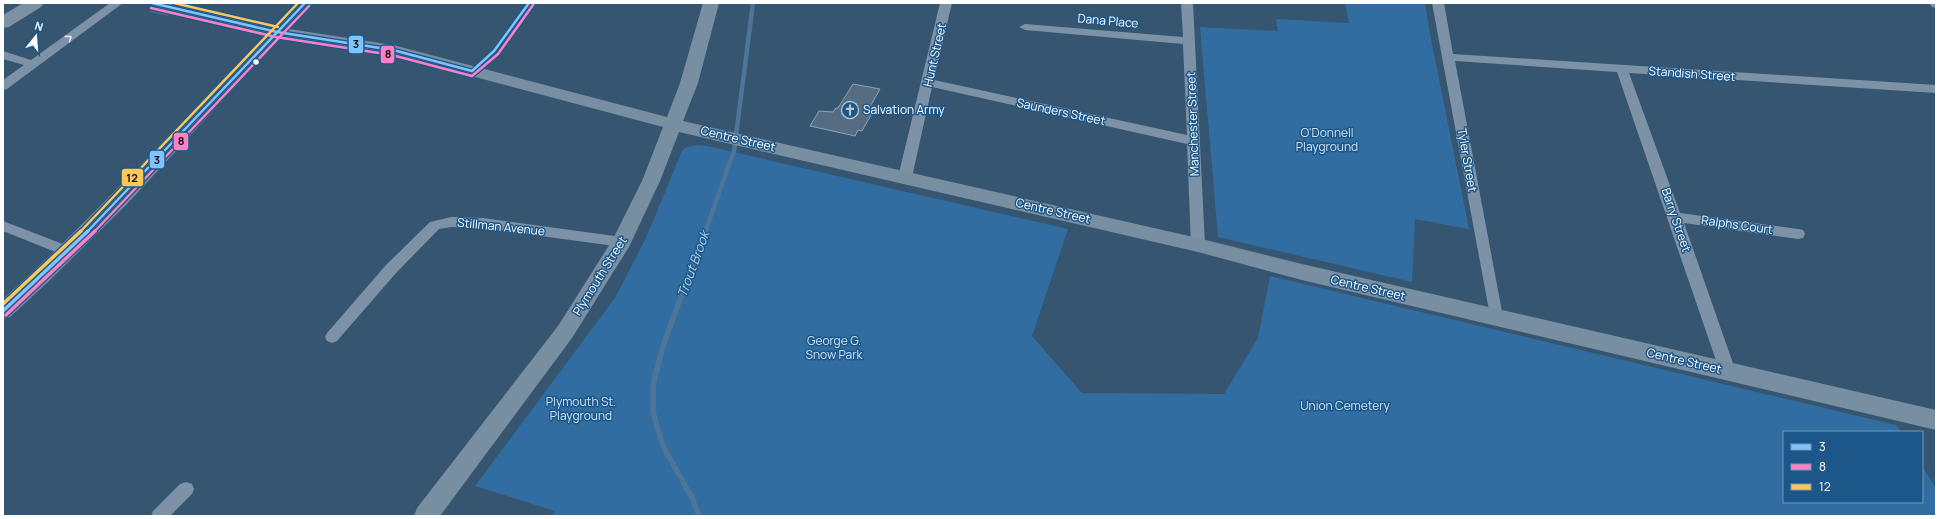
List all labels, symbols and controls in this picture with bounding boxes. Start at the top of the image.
street label: Dana Place [1077,9,1139,32]
north arrow [16,16,56,56]
text: N [33,18,45,34]
street label: Hunt Street [919,21,950,88]
line badge: 3 [348,35,364,54]
one-way arrow [64,36,71,43]
text: 3 [353,36,359,51]
line badge: 8 [380,45,395,64]
text: 8 [385,46,392,61]
unlabelled marker [251,57,261,67]
street label: Standish Street [1648,62,1736,85]
street label: Manchester Street [1182,71,1203,177]
street label: Saunders Street [1015,94,1107,129]
church icon: Salvation Army [840,100,860,120]
place label: Salvation Army [863,101,945,118]
street label: Centre Street [699,122,777,155]
park label: O'Donnell Playground [1296,124,1358,155]
street label: Tyler Street [1454,127,1481,193]
line badge: 8 [173,132,189,151]
text: 8 [178,133,185,148]
line badge: 3 [149,150,165,169]
text: 3 [154,152,160,167]
line badge: 12 [121,168,144,187]
text: 12 [126,170,138,185]
street label: Barry Street [1658,186,1695,254]
street label: Centre Street [1014,194,1092,227]
street label: Ralphs Court [1700,211,1774,238]
street label: Stillman Avenue [456,213,546,240]
water label: Trout Brook [673,226,714,300]
street label: Plymouth Street [568,233,631,319]
street label: Centre Street [1329,271,1407,304]
park label: George G. Snow Park [806,332,863,363]
street label: Centre Street [1645,344,1723,377]
park label: Plymouth St. Playground [546,393,616,424]
park label: Union Cemetery [1300,397,1391,414]
legend [1783,431,1923,503]
text: 3 [1819,438,1826,455]
text: 8 [1819,458,1826,475]
text: 12 [1819,478,1831,495]

